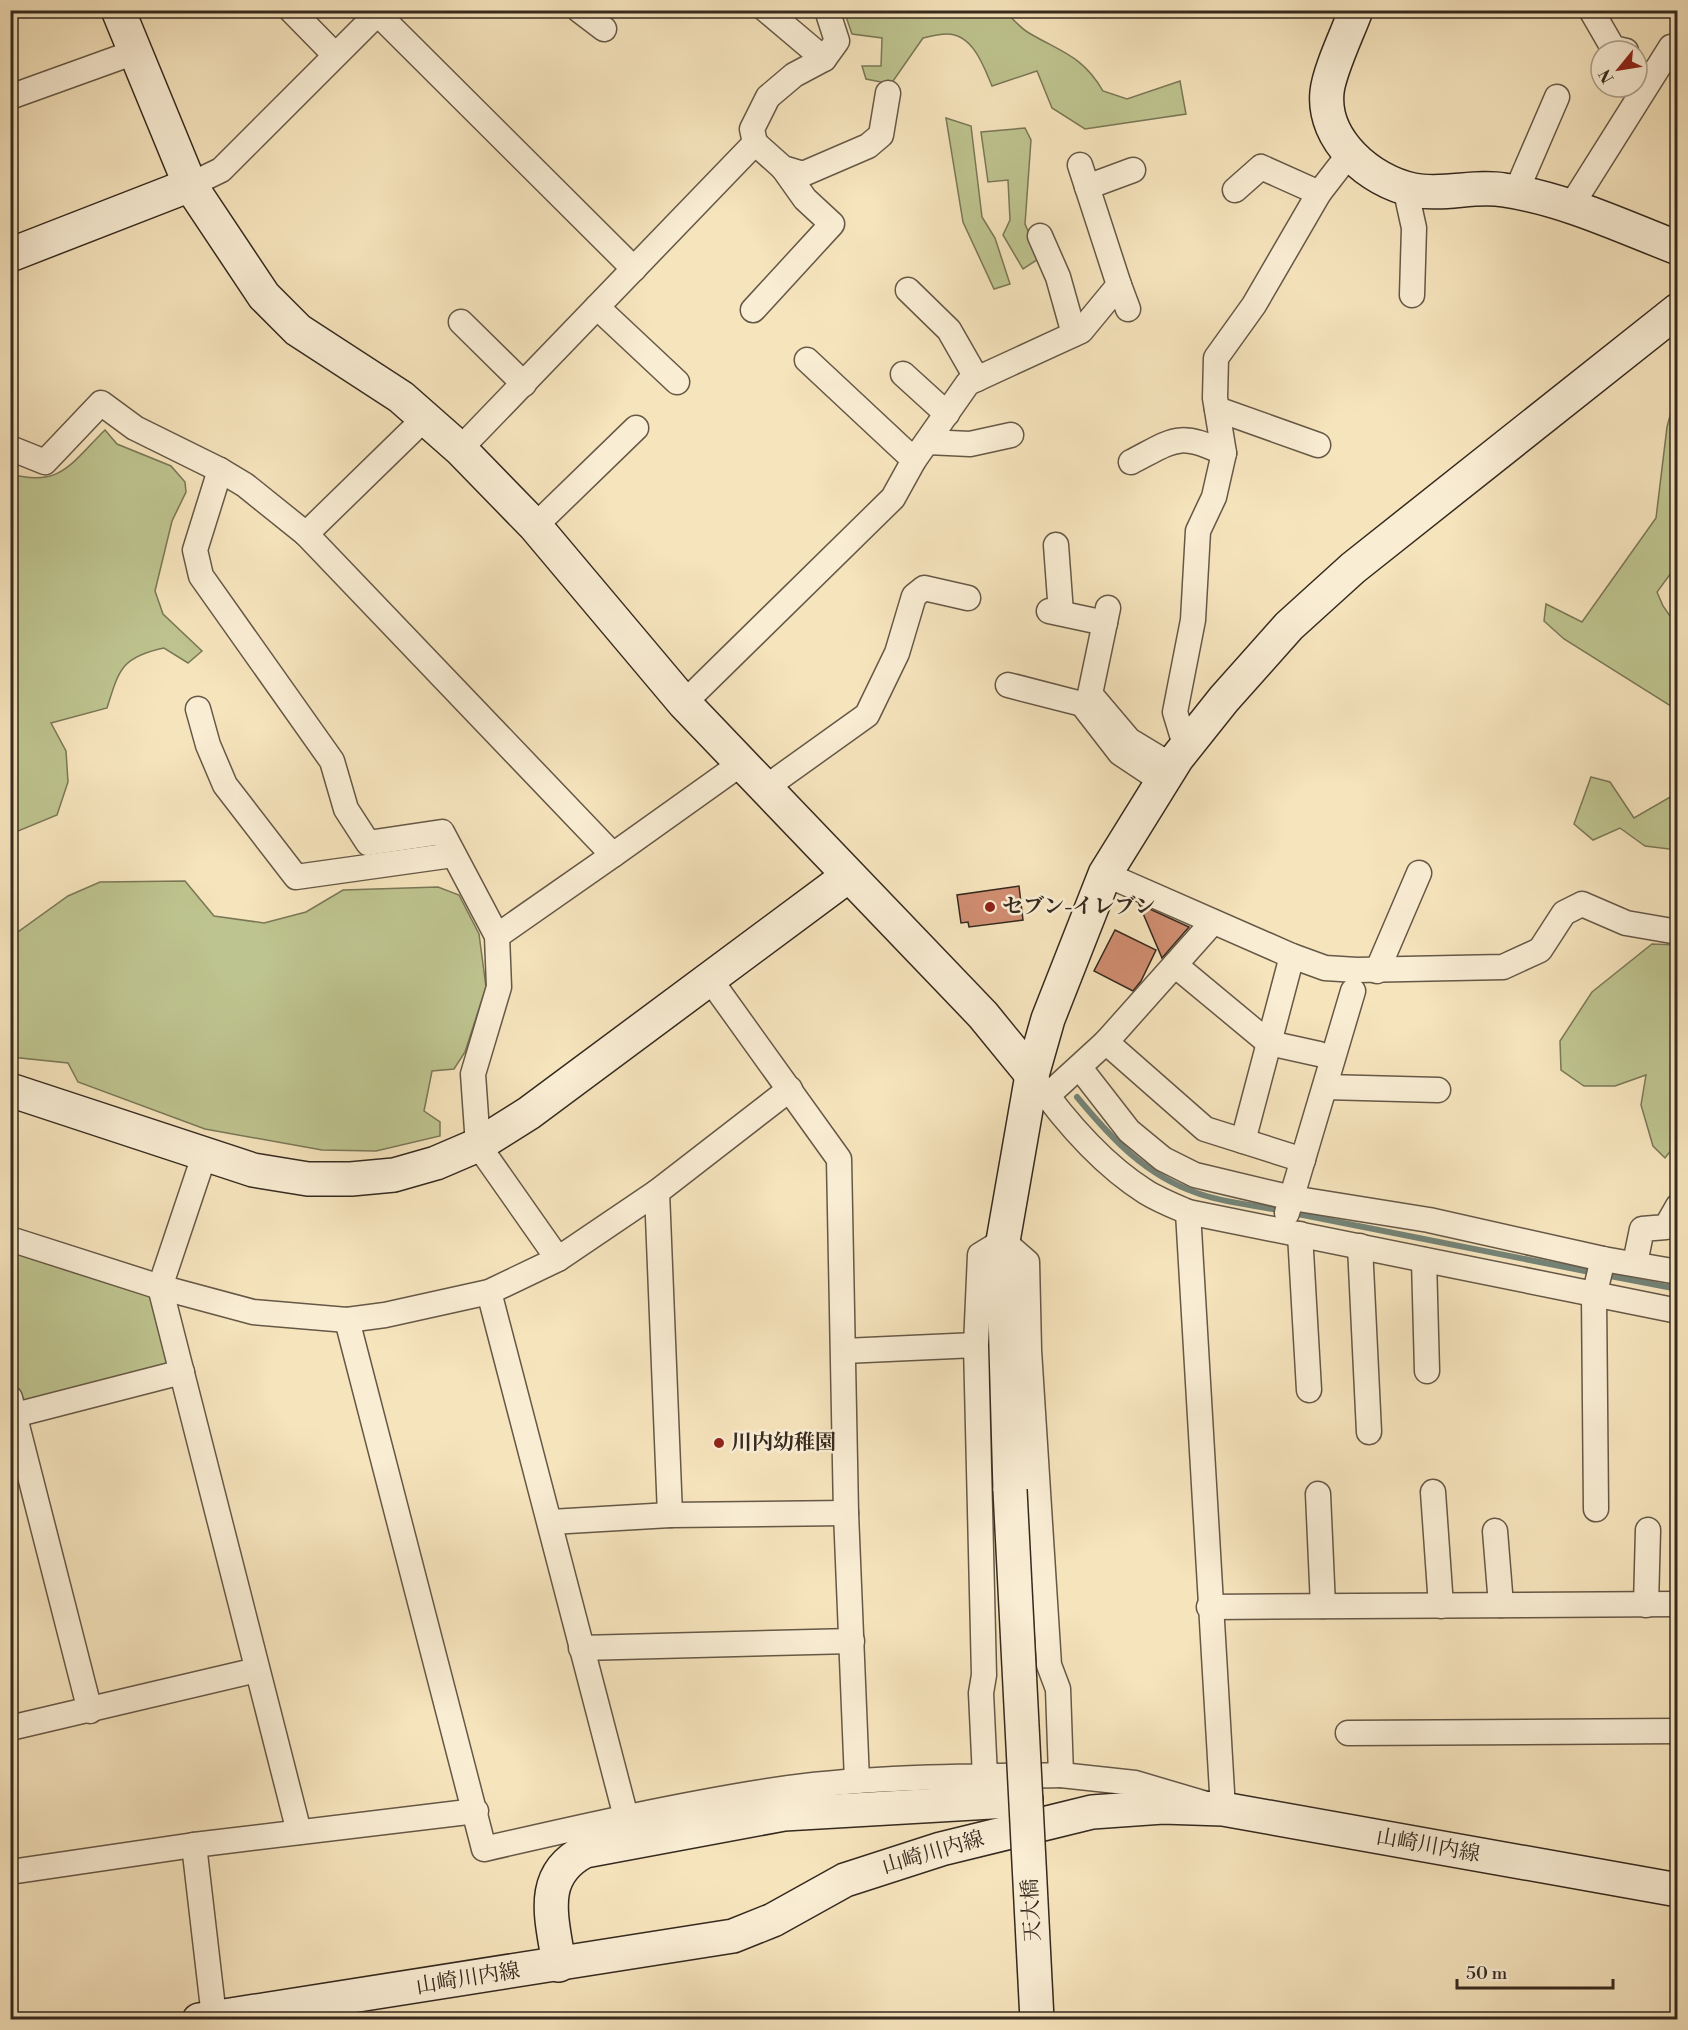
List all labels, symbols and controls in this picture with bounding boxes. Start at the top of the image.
north arrow [1589,39,1649,99]
text: N [1595,65,1619,86]
place label: セブン-イレブン [1002,894,1156,920]
marker: セブン-イレブン [983,900,997,914]
place label: 川内幼稚園 [731,1430,836,1456]
marker: 川内幼稚園 [712,1436,726,1450]
street label: 山崎川内線 [1374,1824,1482,1868]
street label: 山崎川内線 [879,1826,987,1880]
street label: 天大橋 [1017,1878,1047,1942]
scale bar [1457,1952,1613,1990]
street label: 山崎川内線 [414,1958,522,2000]
text: 50 m [1466,1962,1508,1985]

